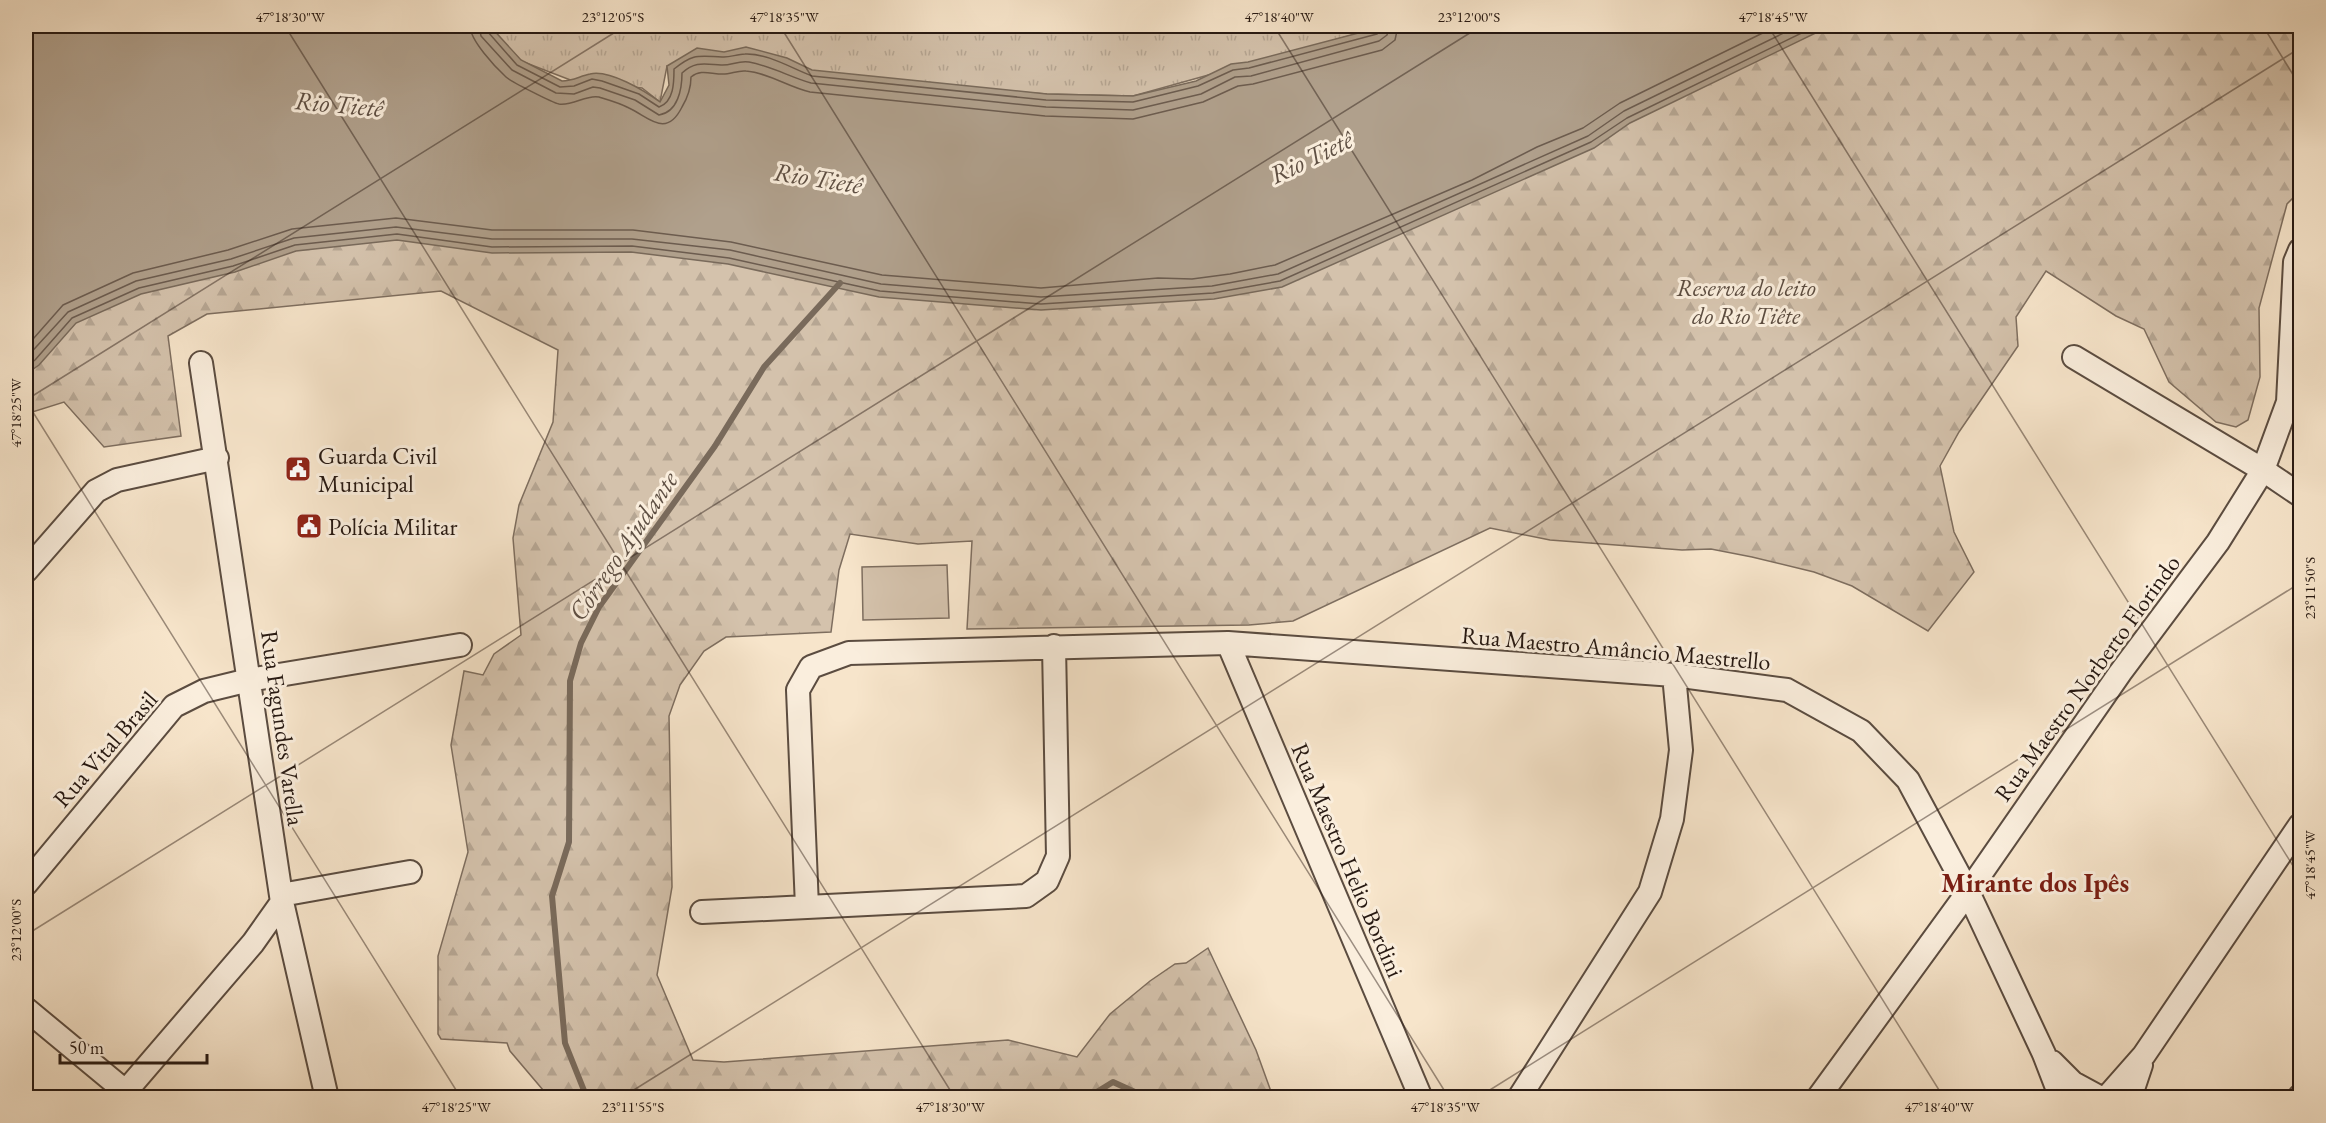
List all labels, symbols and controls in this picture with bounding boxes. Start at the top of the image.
text: 47°18'30"W [255,7,325,26]
text: 23°12'05"S [582,7,644,26]
text: 47°18'35"W [749,7,819,26]
text: 47°18'40"W [1244,7,1314,26]
text: 23°12'00"S [1438,7,1500,26]
text: 47°18'45"W [1738,7,1808,26]
water label: Rio Tietê [293,83,386,125]
water label: Rio Tietê [1264,122,1359,192]
water label: Rio Tietê [772,154,866,202]
park label: Reserva do leito do Rio Tiête [1676,272,1816,331]
text: 47°18'25"W [6,378,25,448]
place label: Guarda Civil Municipal [318,440,438,499]
public building icon: Guarda Civil Municipal [283,454,313,484]
water label: Córrego Ajudante [561,464,686,627]
public building icon: Polícia Militar [294,511,324,541]
place label: Polícia Militar [328,511,458,542]
street label: Rua Maestro Norberto Florindo [1987,548,2187,807]
text: 23°11'50"S [2300,557,2319,619]
street label: Rua Maestro Amâncio Maestrello [1460,619,1772,677]
street label: Rua Fagundes Varella [254,628,312,828]
street label: Rua Vital Brasil [46,684,164,814]
street label: Rua Maestro Helio Bordini [1285,738,1412,982]
text: 47°18'45"W [2300,830,2319,900]
district label: Mirante dos Ipês [1941,865,2129,900]
text: 23°12'00"S [6,899,25,961]
scale bar [60,1027,207,1065]
text: 50 m [69,1036,104,1059]
text: 47°18'25"W [421,1097,491,1116]
text: 23°11'55"S [602,1097,664,1116]
text: 47°18'30"W [915,1097,985,1116]
text: 47°18'35"W [1410,1097,1480,1116]
text: 47°18'40"W [1904,1097,1974,1116]

